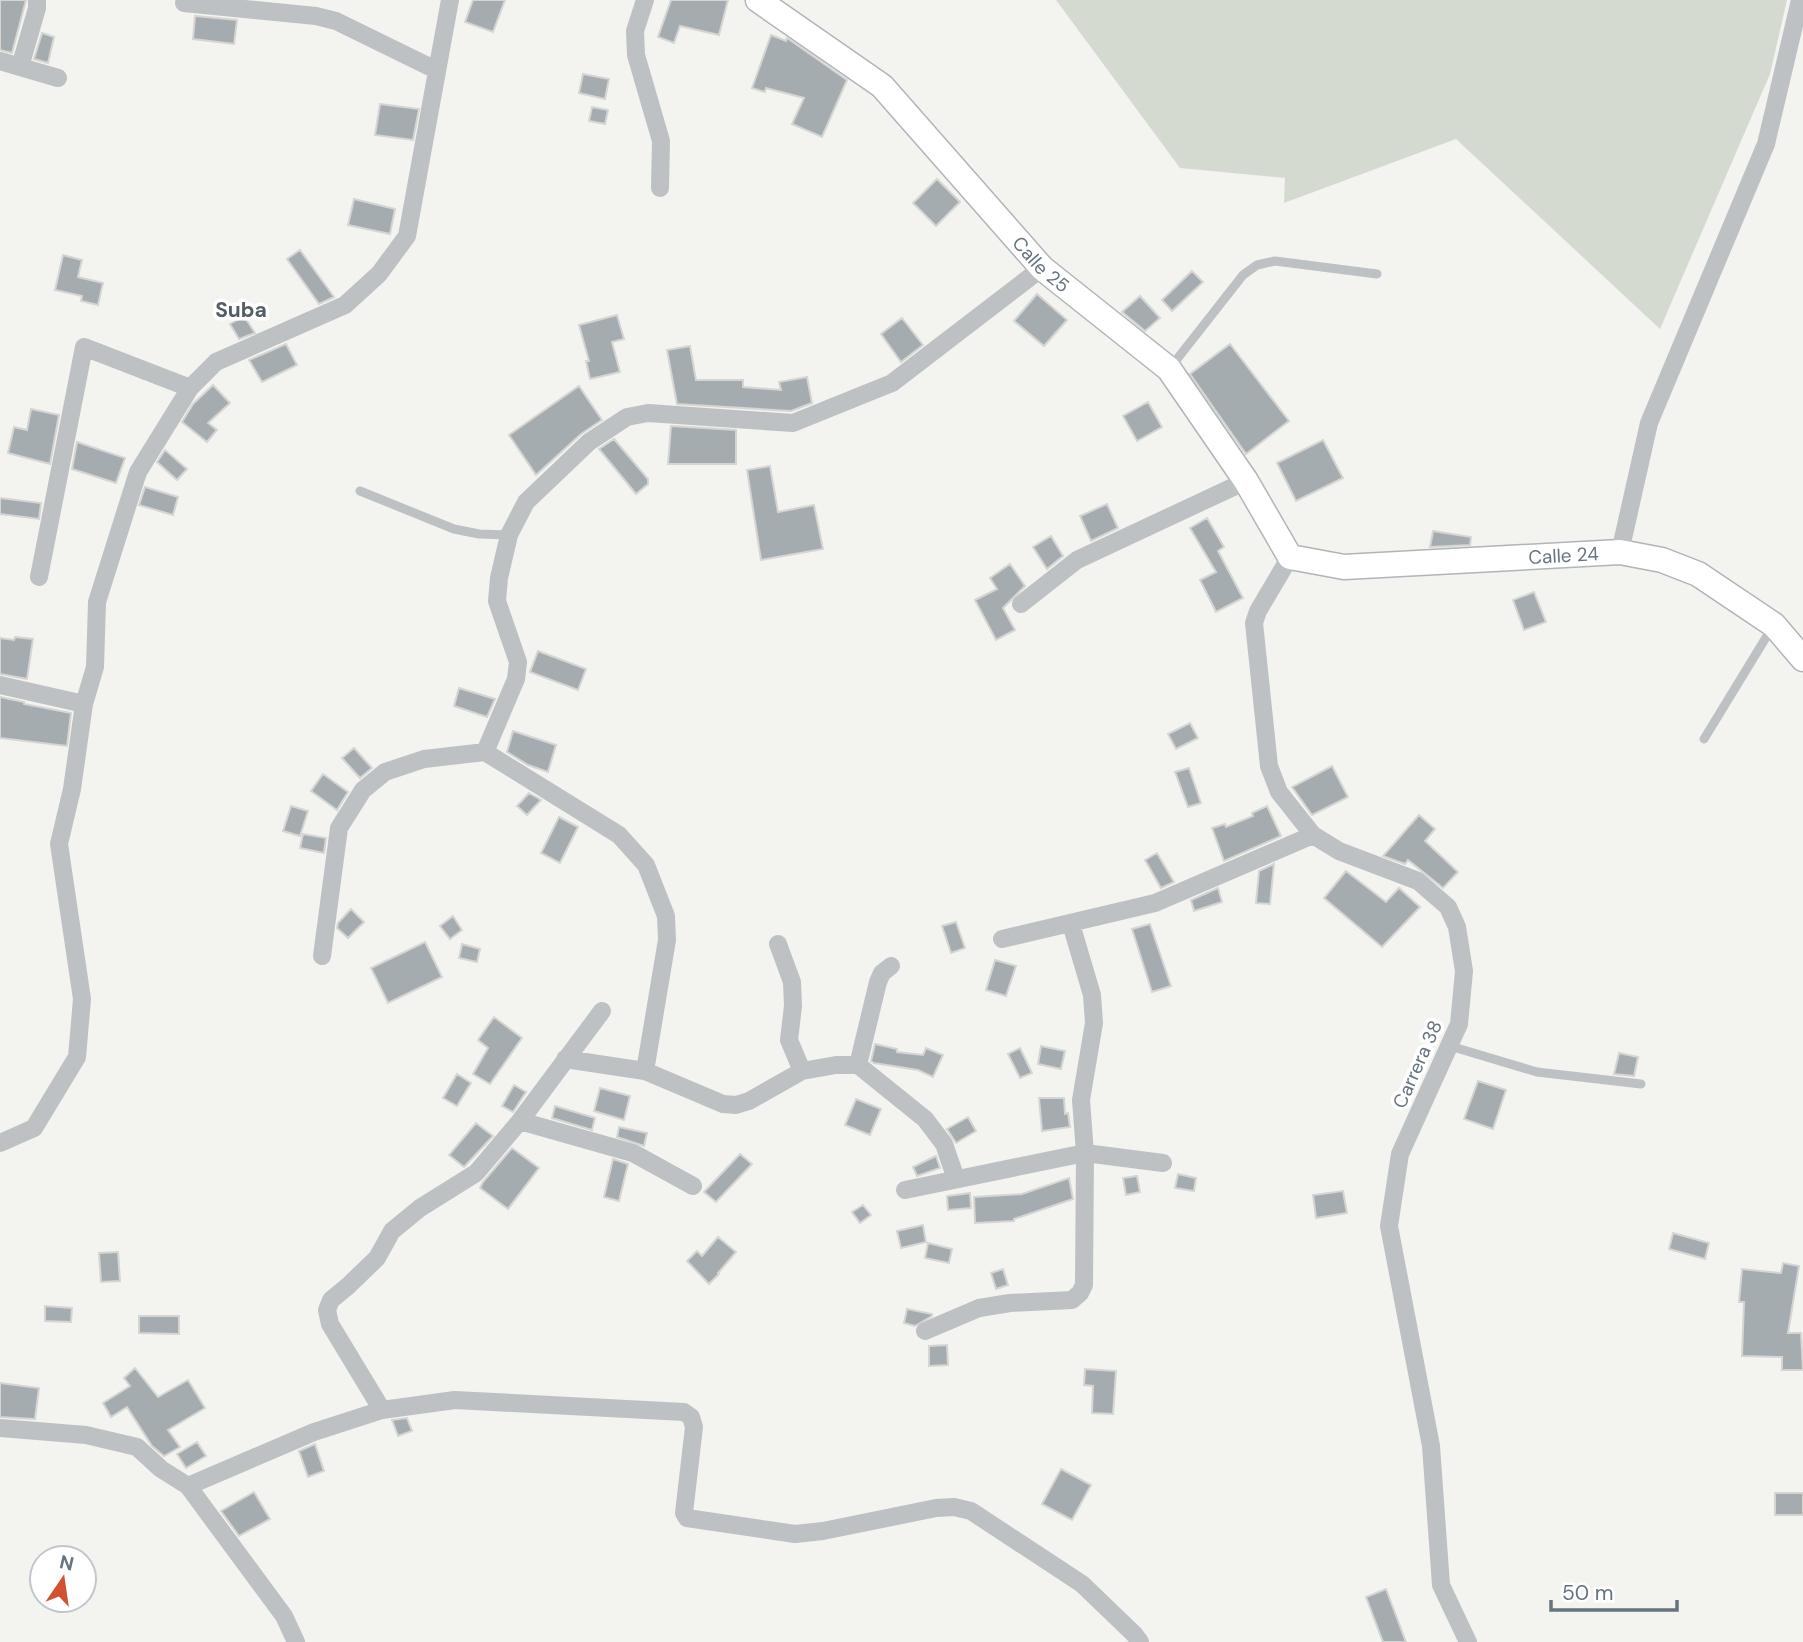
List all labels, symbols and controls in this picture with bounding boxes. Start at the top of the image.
street label: Calle 25 [1007,231,1075,298]
district label: Suba [215,296,267,324]
street label: Calle 24 [1528,541,1599,570]
street label: Carrera 38 [1387,1016,1448,1112]
north arrow [28,1544,98,1614]
text: N [57,1549,76,1577]
scale bar [1551,1568,1677,1612]
text: 50 m [1562,1579,1613,1607]

